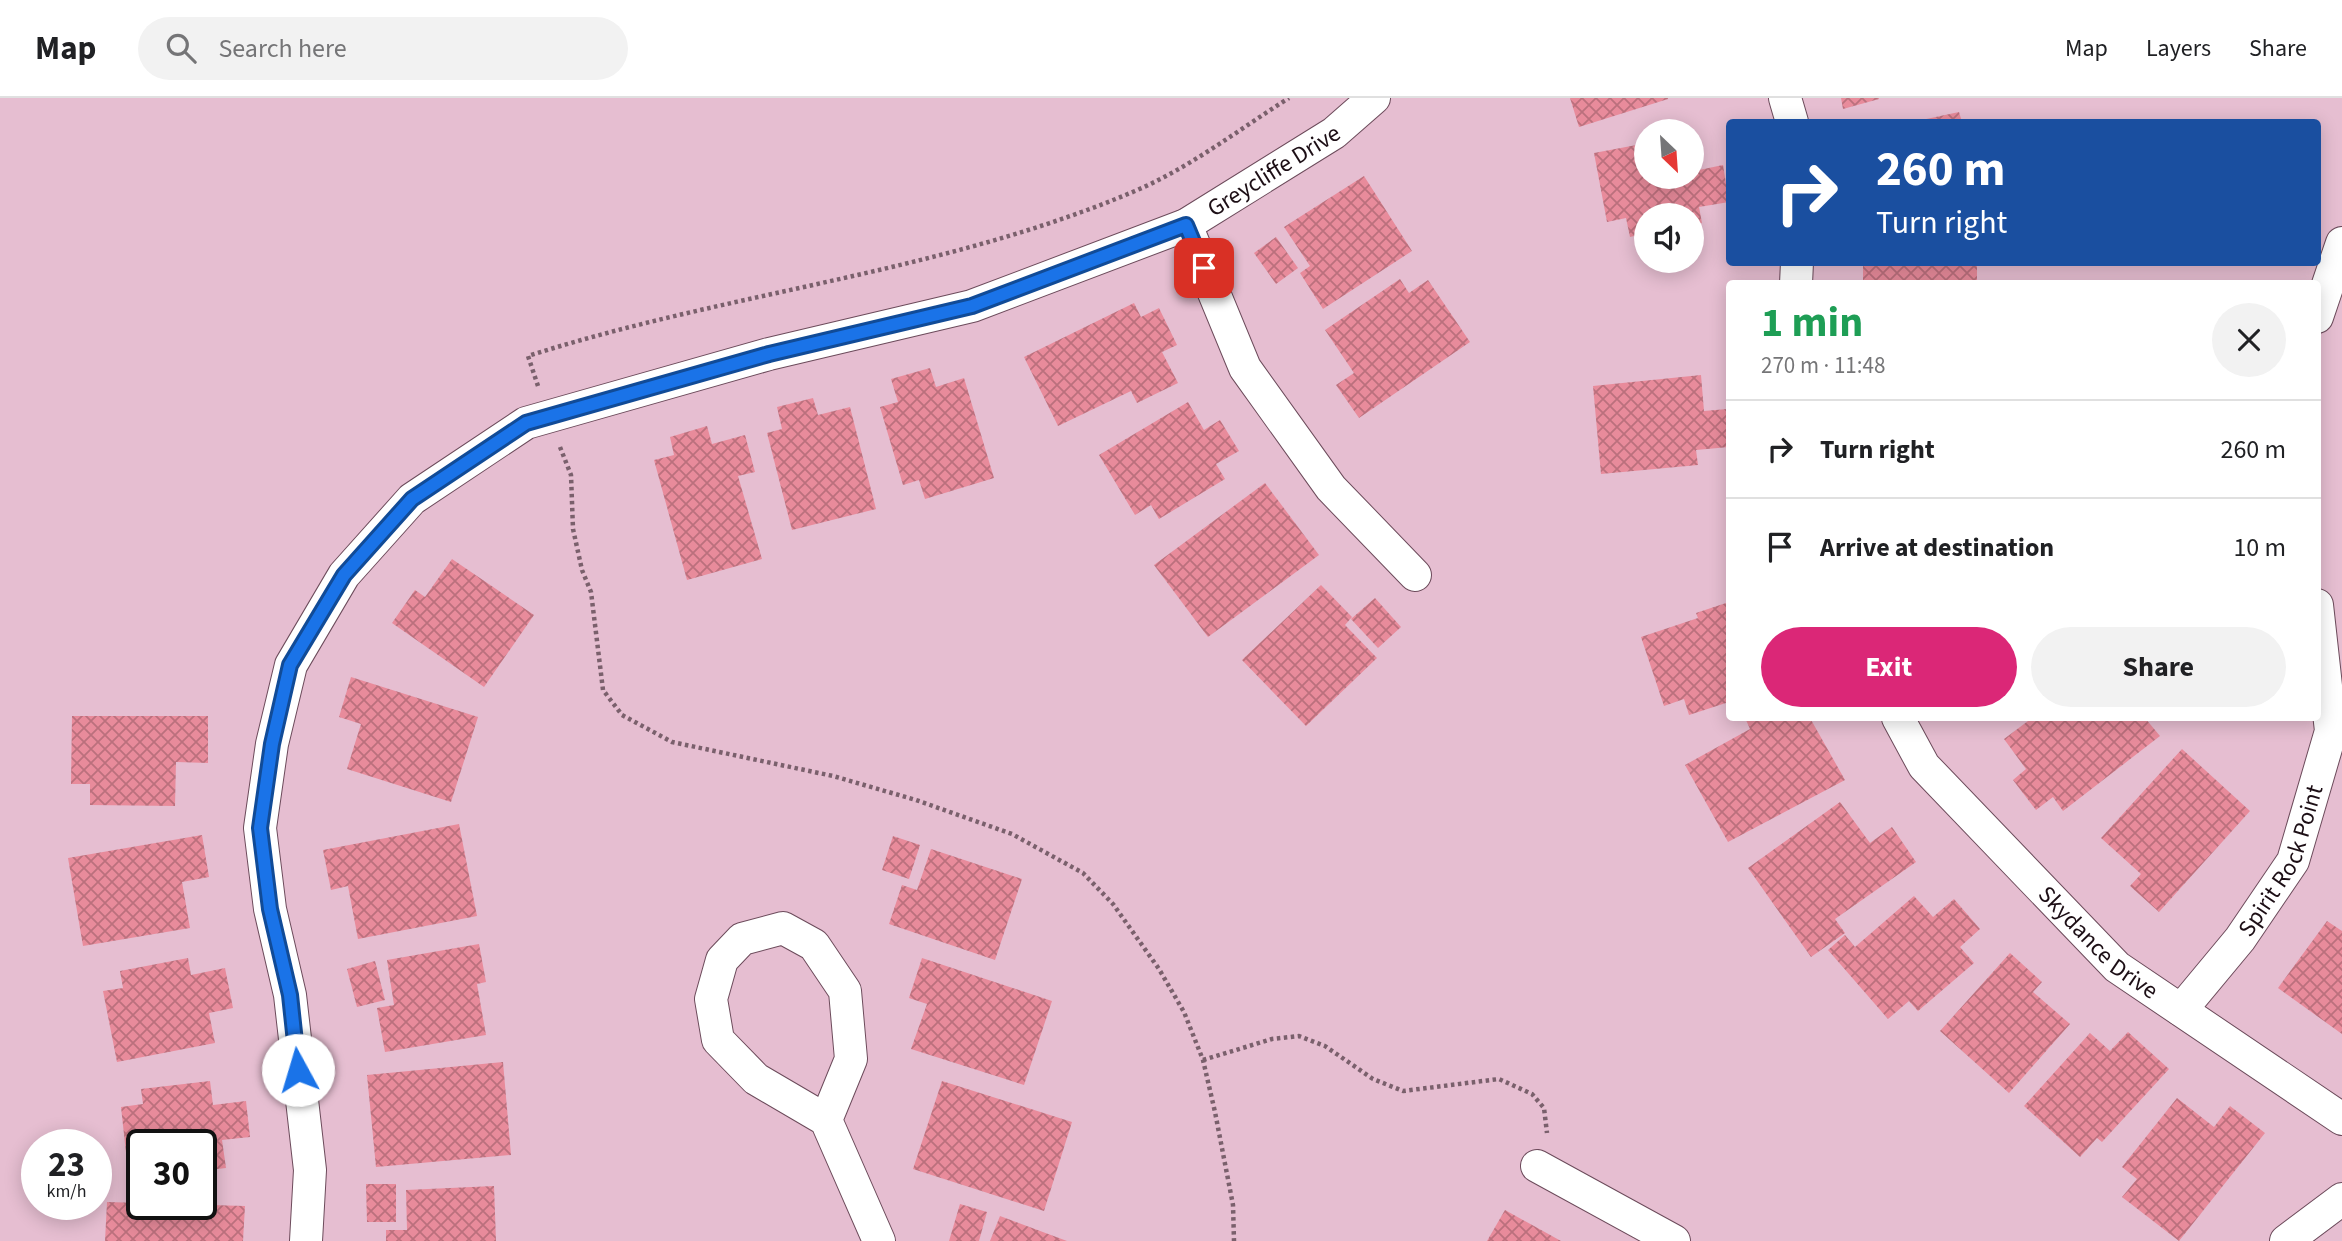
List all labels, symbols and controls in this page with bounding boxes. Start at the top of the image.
search box [138,17,628,80]
text: Map [35,25,96,72]
icon: search [162,29,200,67]
text: Search here [218,30,347,67]
text: Map [2065,31,2108,66]
text: Layers [2146,31,2211,66]
text: Share [2249,31,2307,66]
street label: Greycliffe Drive [1200,116,1348,226]
north arrow [1634,119,1704,189]
map controls [1634,119,1704,273]
text: 260 m [1876,135,2005,205]
icon: right [1761,147,1852,238]
text: Turn right [1876,200,2007,246]
button: sound [1634,203,1704,273]
pin [1174,238,1234,298]
icon: arrive [1185,249,1223,287]
text: 1 min [1761,293,1863,353]
button: close [2212,303,2286,377]
text: 270 m · 11:48 [1761,349,1885,382]
icon: right [1761,430,1799,468]
text: Turn right [1820,431,1935,468]
text: 260 m [2220,431,2286,468]
icon: arrive [1761,528,1799,566]
text: Arrive at destination [1820,529,2054,566]
text: 10 m [2233,529,2286,566]
button: Exit [1761,627,2017,707]
button: Share [2031,627,2286,707]
street label: Spirit Rock Point [2230,781,2332,944]
street label: Skydance Drive [2030,878,2165,1008]
position arrow [261,1033,335,1107]
speed limit sign: 30 [126,1129,217,1220]
text: 23 [48,1140,85,1190]
text: km/h [47,1179,86,1204]

